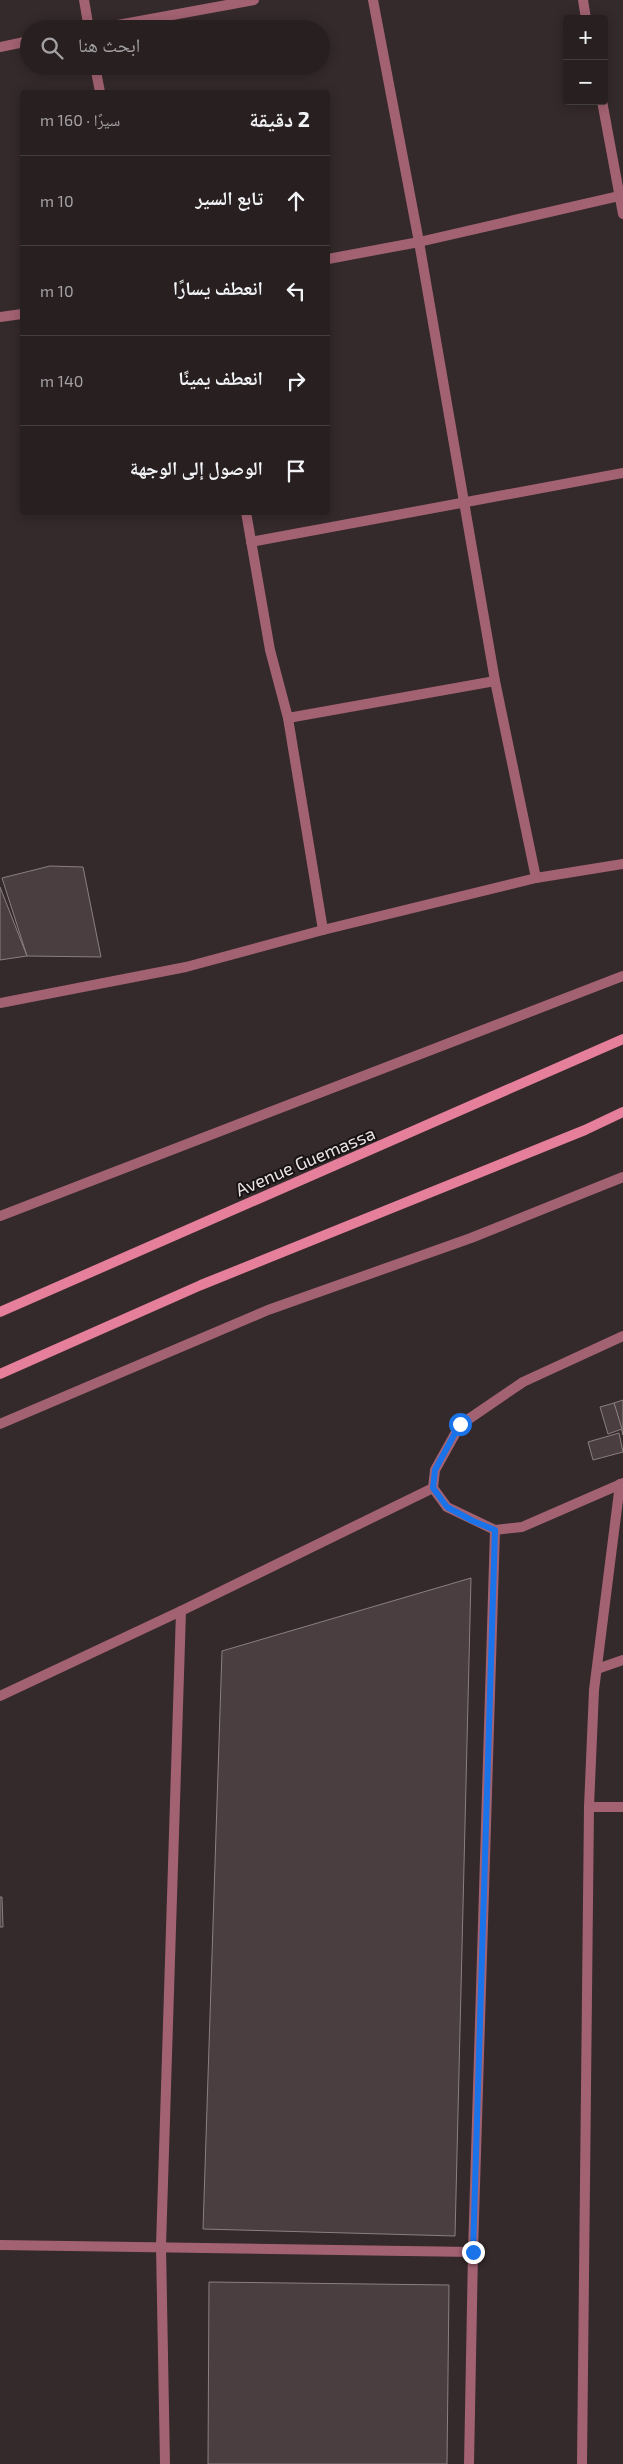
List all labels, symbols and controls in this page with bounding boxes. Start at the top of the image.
map controls [563,15,608,105]
button: + [563,15,608,60]
search box [20,20,330,75]
text: ابحث هنا [78,33,140,56]
icon: search [38,34,66,62]
button: − [563,60,608,105]
text: 2 دقيقة [249,106,310,131]
text: سيرًا · 160 m [40,110,120,129]
text: تابع السير [196,186,263,209]
icon: ahead [282,187,310,215]
text: 10 m [40,191,74,210]
text: انعطف يسارًا [173,276,263,299]
icon: left [282,277,310,305]
text: 10 m [40,281,74,300]
text: انعطف يمينًا [178,366,263,389]
icon: right [282,367,310,395]
text: 140 m [40,371,83,390]
text: الوصول إلى الوجهة [130,456,263,479]
icon: arrive [282,457,310,485]
street label: Avenue Guemassa [232,1122,378,1200]
route start [449,1413,472,1436]
route end [462,2241,485,2264]

